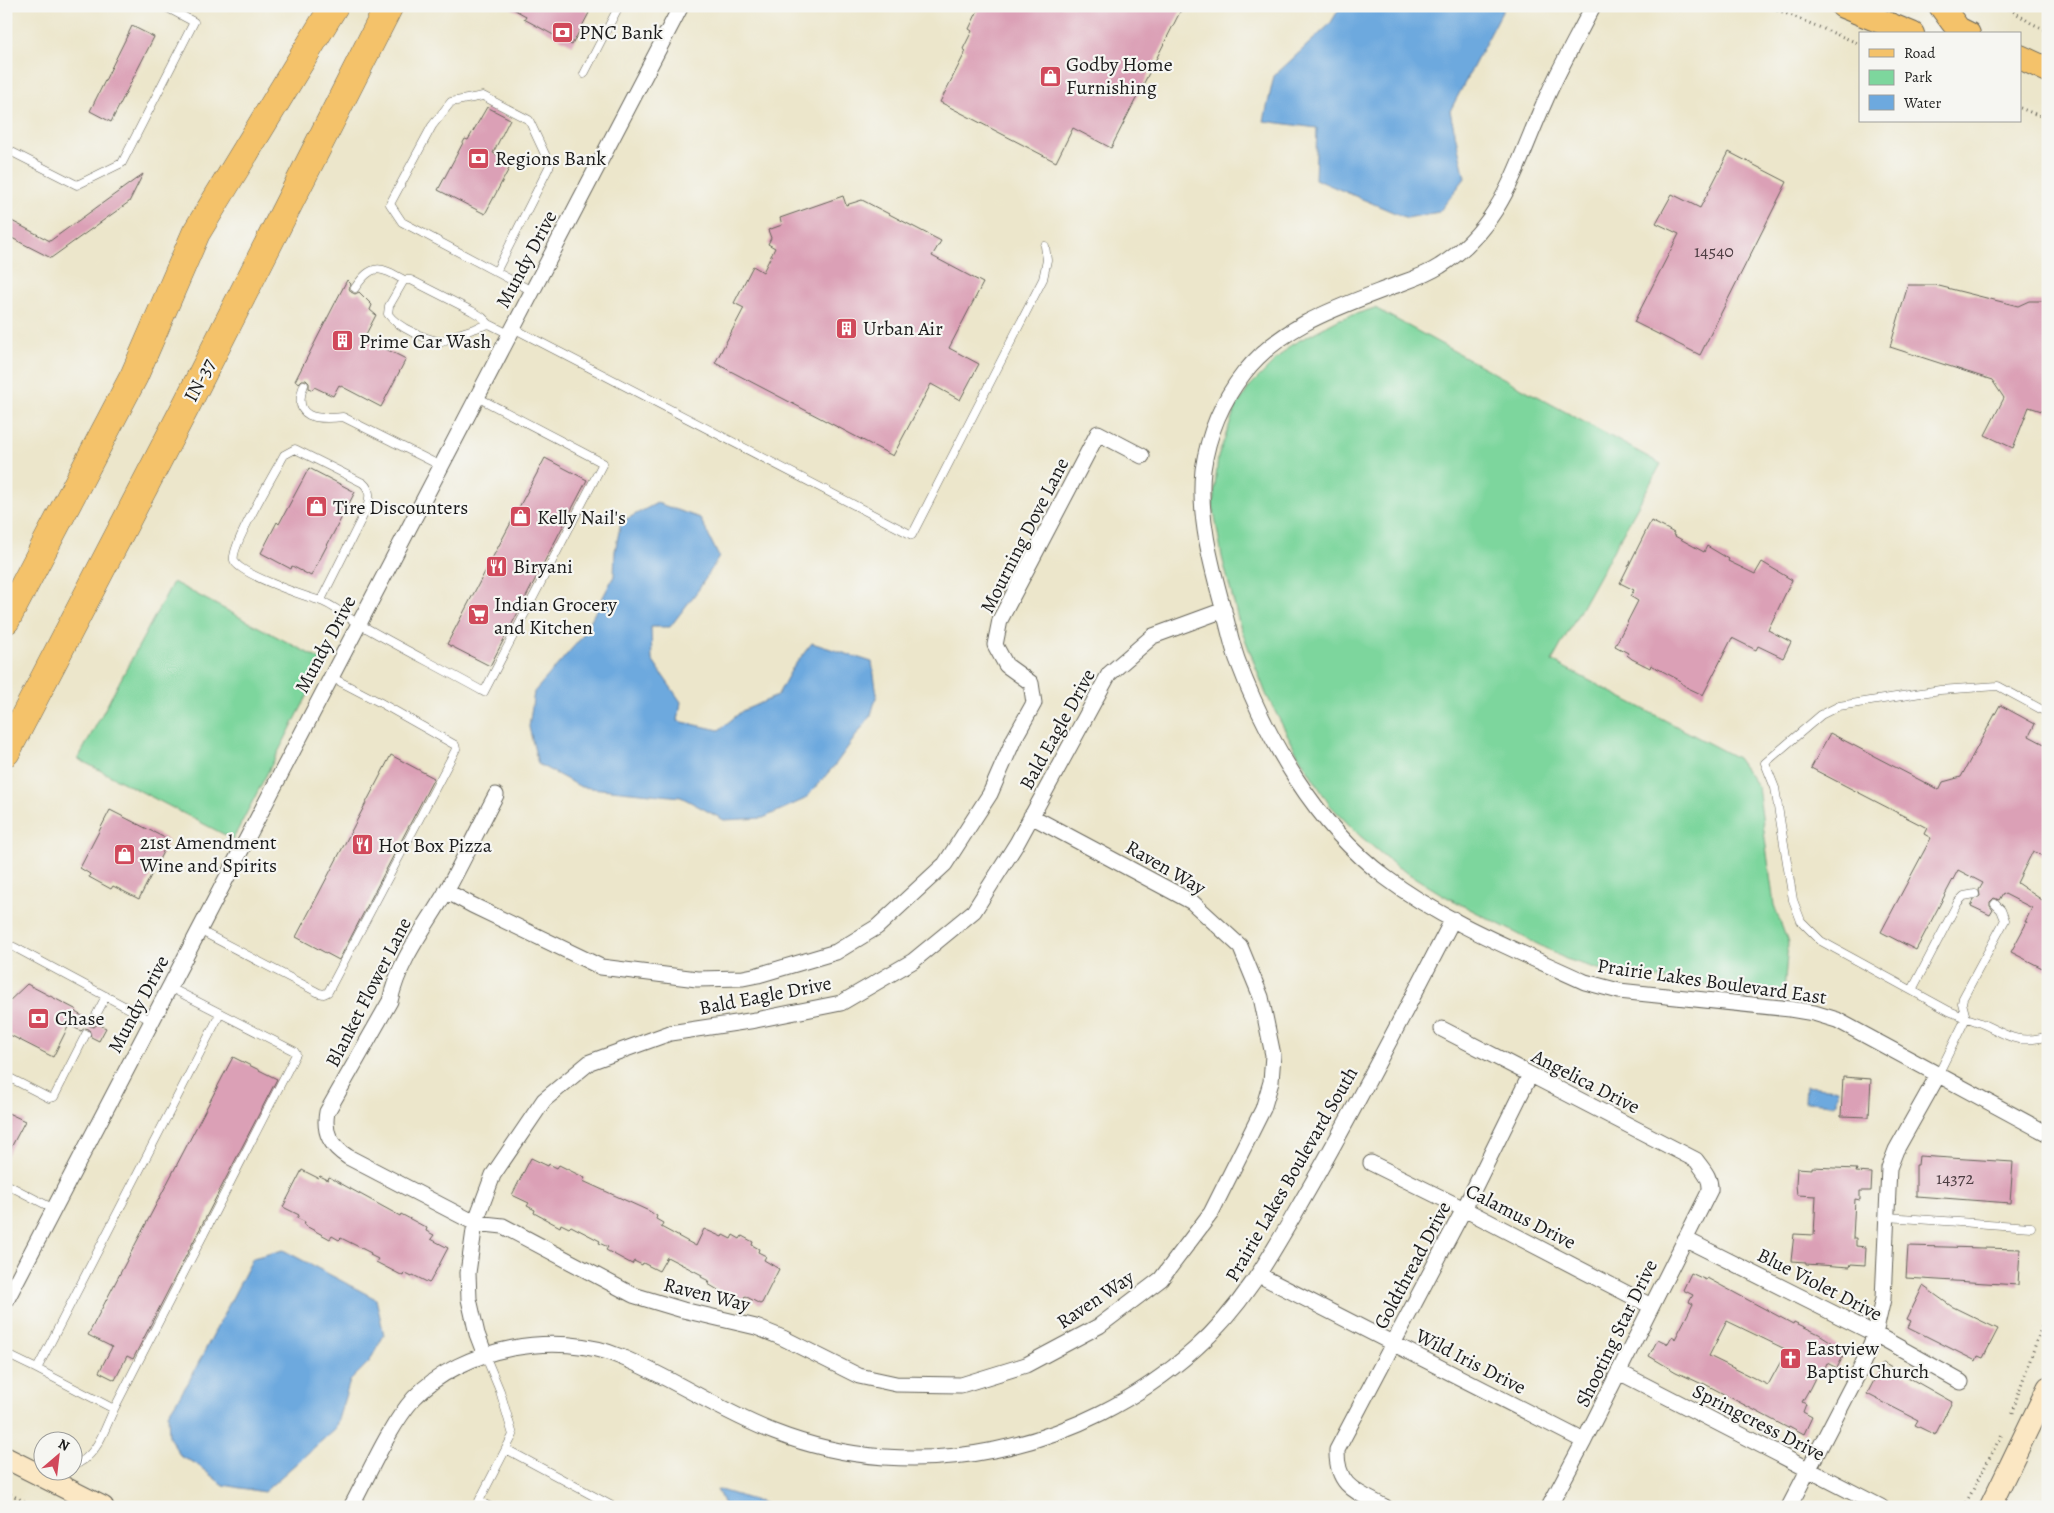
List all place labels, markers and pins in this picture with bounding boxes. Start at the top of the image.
place label: PNC Bank [579,19,663,46]
bank icon: PNC Bank [551,20,575,44]
place label: Godby Home Furnishing [1066,51,1173,101]
shop icon: Godby Home Furnishing [1038,64,1062,88]
place label: Regions Bank [495,145,606,172]
bank icon: Regions Bank [467,146,491,170]
place label: Urban Air [863,315,943,342]
building icon: Urban Air [835,316,859,340]
place label: Prime Car Wash [359,328,492,355]
building icon: Prime Car Wash [331,329,355,353]
place label: Tire Discounters [333,494,468,521]
shop icon: Tire Discounters [305,495,329,519]
place label: Kelly Nail's [537,504,626,531]
shop icon: Kelly Nail's [509,505,533,529]
place label: Biryani [513,553,573,580]
restaurant icon: Biryani [485,554,509,578]
place label: Indian Grocery and Kitchen [494,591,618,641]
supermarket icon: Indian Grocery and Kitchen [466,603,490,627]
place label: 21st Amendment Wine and Spirits [139,829,277,879]
place label: Hot Box Pizza [378,832,493,859]
restaurant icon: Hot Box Pizza [350,833,374,857]
shop icon: 21st Amendment Wine and Spirits [112,842,136,866]
place label: Chase [55,1005,105,1032]
bank icon: Chase [27,1006,51,1030]
place label: Eastview Baptist Church [1806,1335,1930,1385]
church icon: Eastview Baptist Church [1778,1347,1802,1371]

